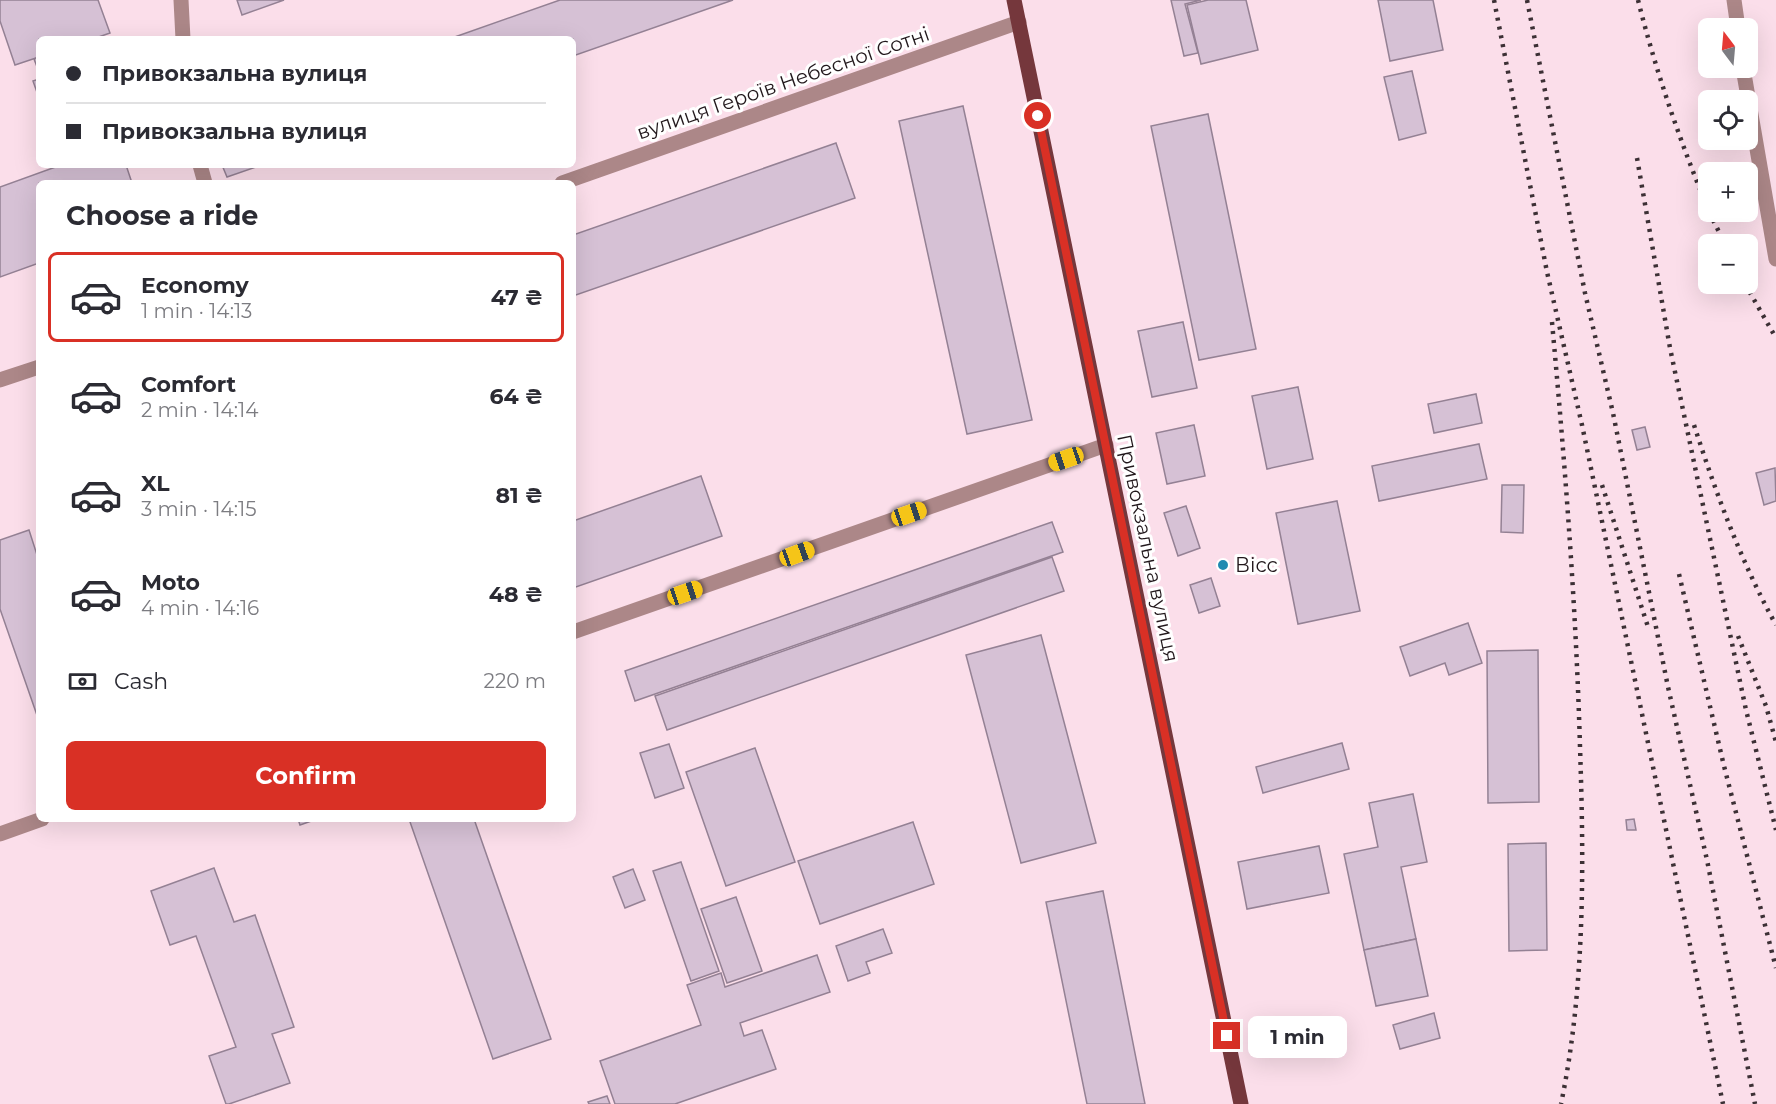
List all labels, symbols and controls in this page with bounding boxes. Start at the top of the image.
north arrow [1698,18,1758,78]
map controls [1698,18,1758,294]
street label: вулиця Героїв Небесної Сотні [634,22,932,144]
text: Привокзальна вулиця [102,60,367,87]
button: locate [1698,90,1758,150]
route start [1024,102,1051,129]
text: Привокзальна вулиця [102,118,367,145]
button: + [1698,162,1758,222]
text: Choose a ride [66,199,258,232]
button: − [1698,234,1758,294]
icon: car [69,270,123,324]
text: Economy [141,272,249,299]
text: 47 ₴ [491,284,543,311]
text: 1 min · 14:13 [141,299,252,323]
icon: car [69,369,123,423]
text: Comfort [141,371,236,398]
text: 64 ₴ [489,383,543,410]
text: 2 min · 14:14 [141,398,258,422]
street label: Привокзальна вулиця [1112,432,1184,664]
car [1046,445,1086,473]
icon: car [69,468,123,522]
text: XL [141,470,170,497]
text: 81 ₴ [495,482,543,509]
text: 3 min · 14:15 [141,497,257,521]
car [889,500,929,528]
car [777,539,817,569]
place label: Вісс [1235,553,1278,577]
marker: Вісс [1216,558,1230,572]
icon: car [69,567,123,621]
text: Moto [141,569,200,596]
car [665,579,705,607]
text: 48 ₴ [489,581,543,608]
text: 4 min · 14:16 [141,596,259,620]
icon: cash [66,665,99,698]
text: Cash [114,668,168,695]
text: 220 m [484,669,546,693]
button: Confirm [66,741,546,810]
callout: 1 min [1248,1015,1347,1057]
route end [1213,1022,1240,1049]
text: 1 min [1270,1025,1325,1049]

